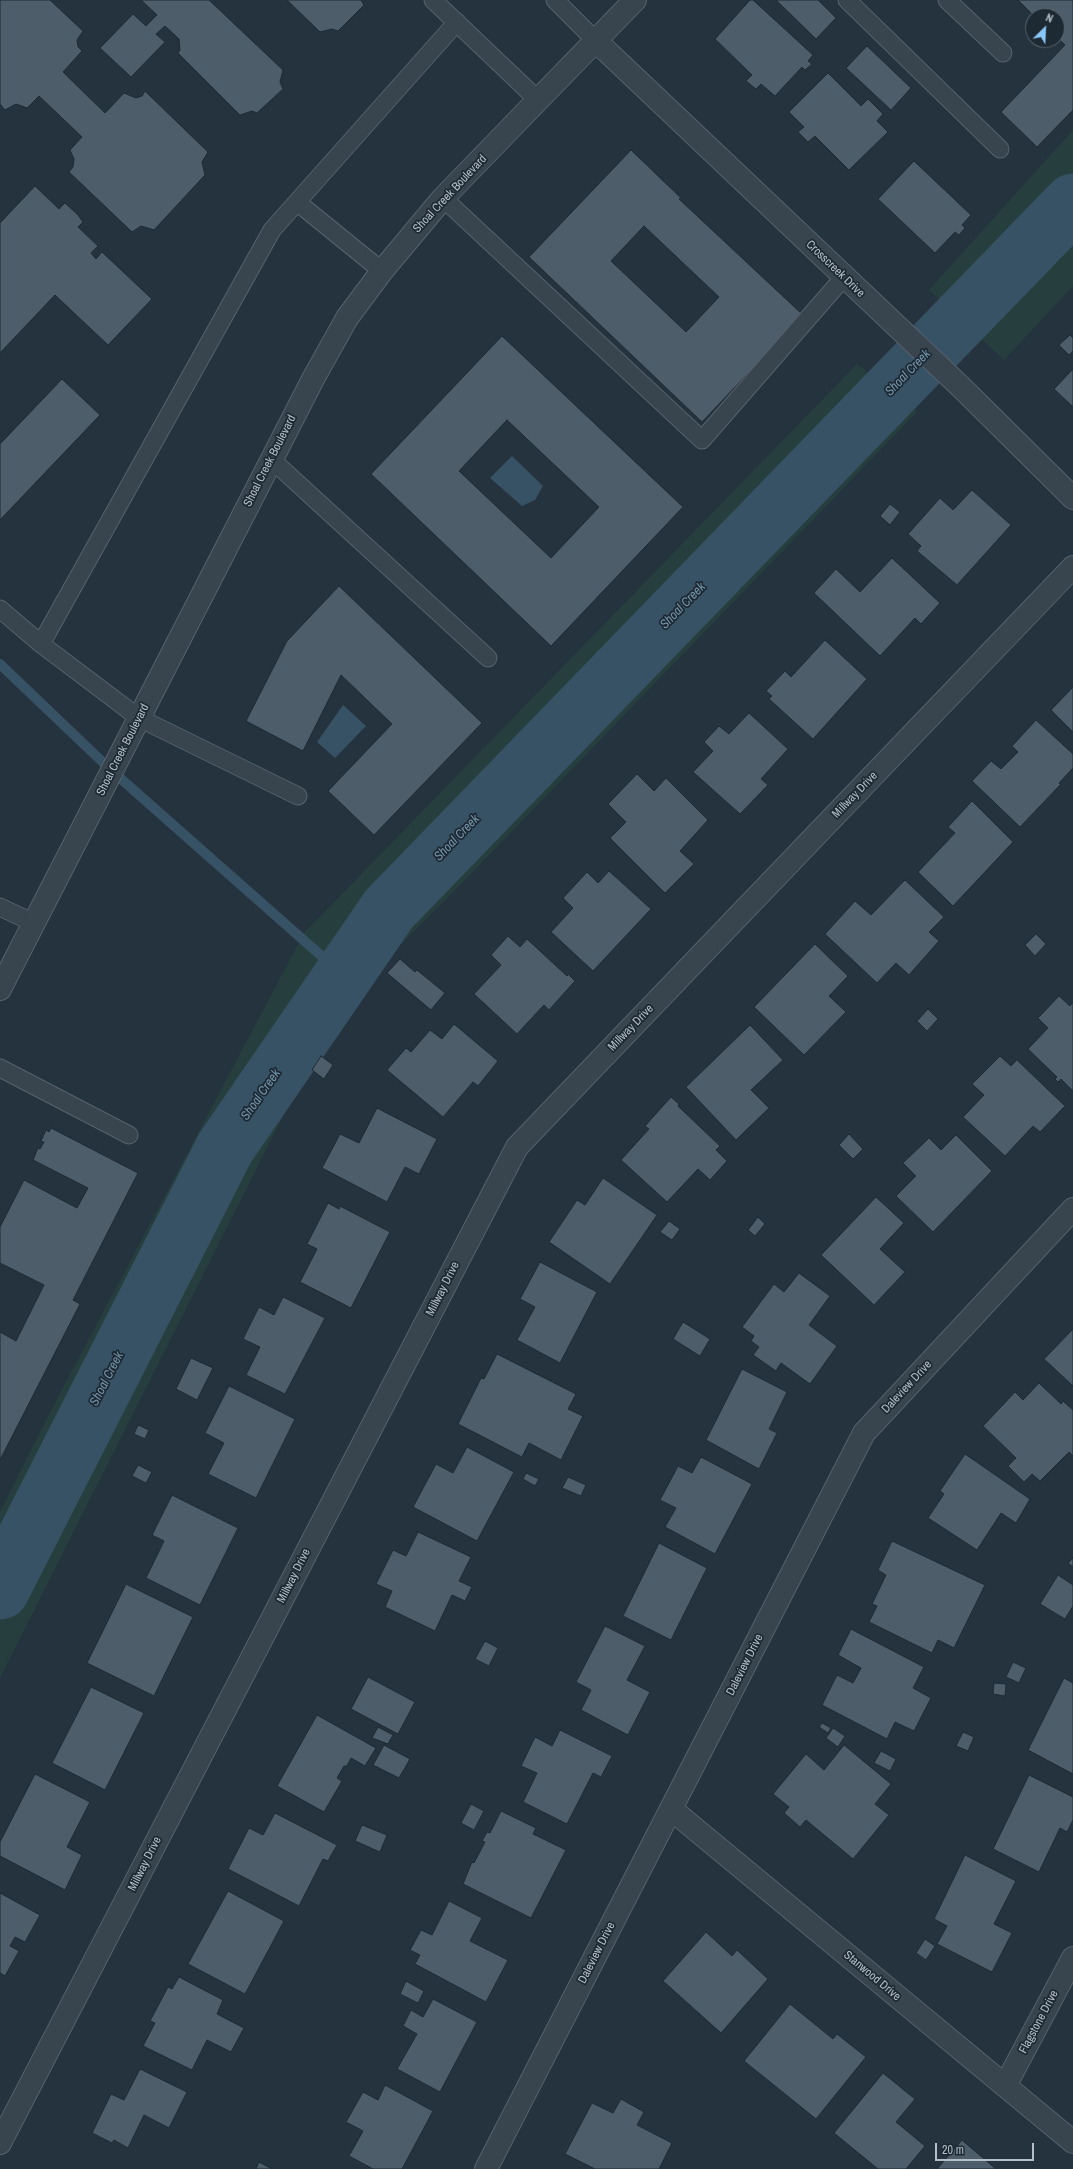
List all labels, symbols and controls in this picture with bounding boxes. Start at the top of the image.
north arrow [1025,8,1065,48]
text: N [1044,10,1055,26]
street label: Shoal Creek Boulevard [410,152,490,236]
street label: Crosscreek Drive [803,237,867,301]
water label: Shoal Creek [882,346,934,400]
street label: Shoal Creek Boulevard [241,413,299,509]
water label: Shoal Creek [657,579,709,633]
street label: Shoal Creek Boulevard [94,702,152,798]
street label: Millway Drive [829,769,881,821]
water label: Shoal Creek [431,811,483,865]
street label: Millway Drive [605,1002,657,1054]
water label: Shoal Creek [238,1067,284,1123]
street label: Millway Drive [423,1259,463,1319]
water label: Shoal Creek [87,1349,127,1409]
street label: Daleview Drive [879,1358,935,1416]
street label: Millway Drive [274,1546,314,1606]
street label: Daleview Drive [723,1632,767,1698]
street label: Millway Drive [125,1834,165,1894]
street label: Daleview Drive [575,1920,619,1986]
street label: Stanwood Drive [841,1948,903,2004]
street label: Flagstone Drive [1016,1988,1062,2056]
scale bar [937,2135,1036,2161]
text: 20 m [942,2142,964,2158]

